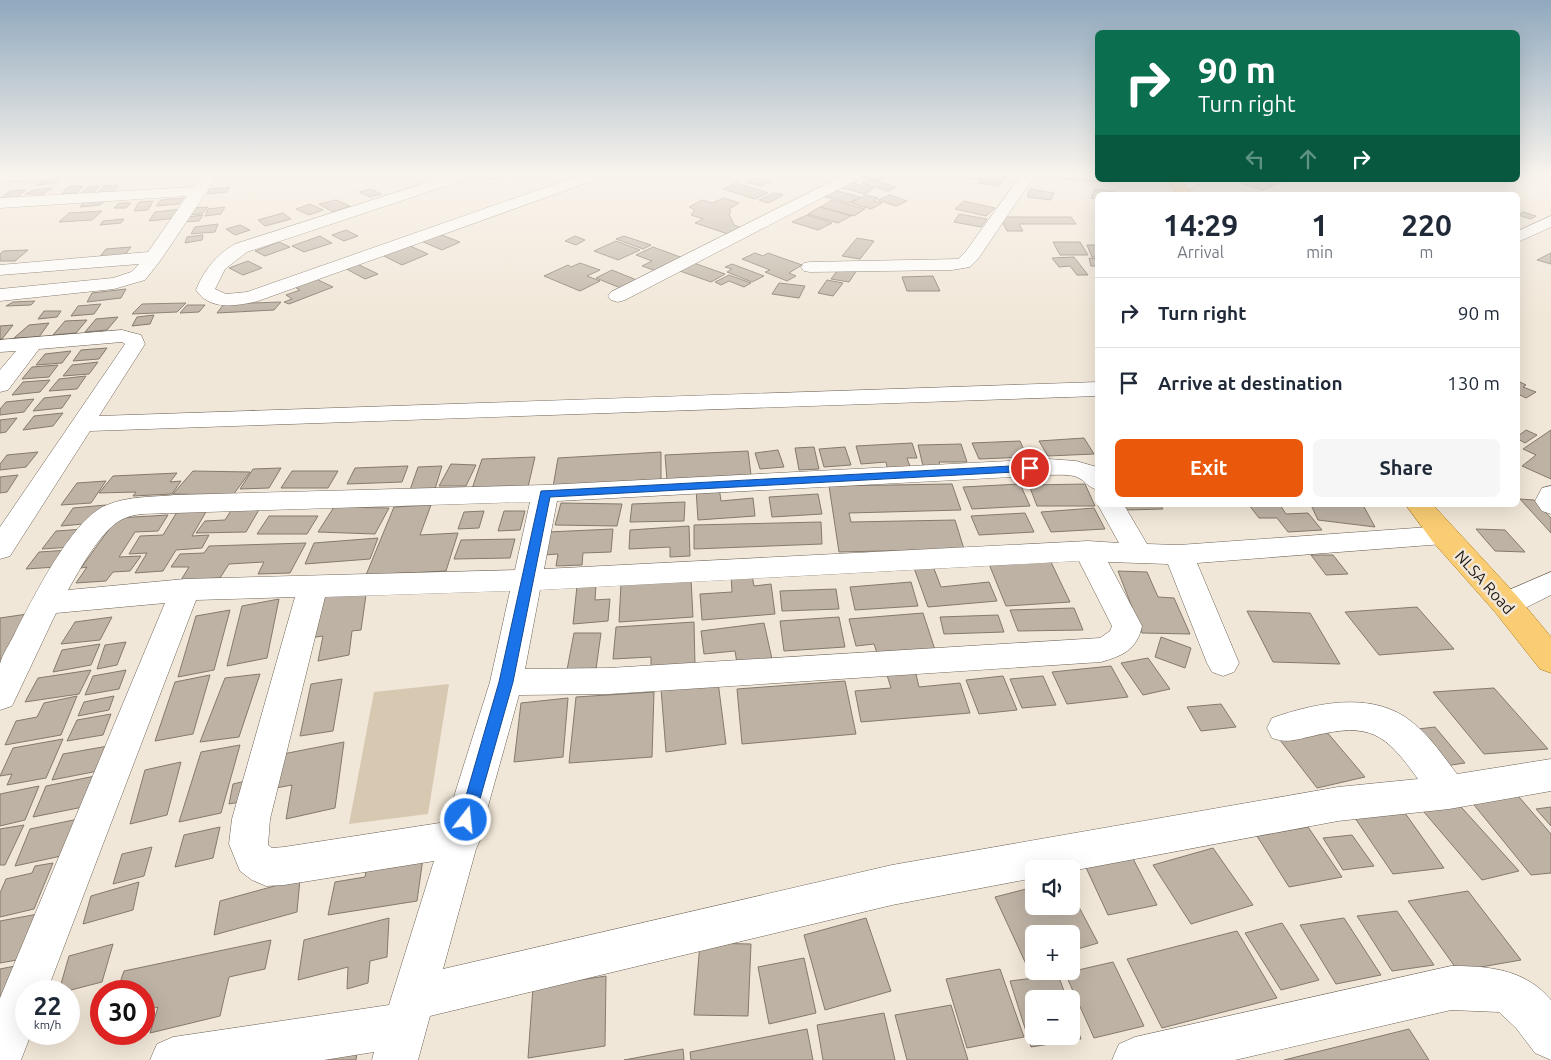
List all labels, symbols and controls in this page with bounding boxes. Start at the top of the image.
icon: right [1115,50,1180,115]
text: 90 m [1198,50,1276,90]
text: Turn right [1198,91,1296,116]
icon: left [1241,145,1269,173]
icon: ahead [1294,145,1322,173]
icon: right [1347,145,1375,173]
text: 14:29 [1163,208,1238,242]
text: 1 [1311,208,1328,242]
text: 220 [1401,208,1452,242]
text: Arrival [1177,243,1224,261]
text: min [1306,243,1333,261]
text: m [1420,243,1433,261]
icon: right [1115,299,1143,327]
text: Turn right [1158,302,1246,324]
text: 90 m [1458,302,1500,324]
icon: arrive [1115,369,1143,397]
text: Arrive at destination [1158,372,1343,394]
text: 130 m [1447,372,1500,394]
button: Exit [1115,439,1303,497]
button: Share [1313,439,1500,497]
pin [1009,447,1051,489]
icon: arrive [1016,454,1044,482]
street label: NLSA Road [1452,547,1518,617]
position arrow [439,793,491,845]
map controls [1025,860,1080,1045]
button: sound [1025,860,1080,915]
button: + [1025,925,1080,980]
speed limit sign: 30 [90,980,155,1045]
button: − [1025,990,1080,1045]
text: 22 [33,992,62,1020]
text: km/h [34,1018,61,1031]

